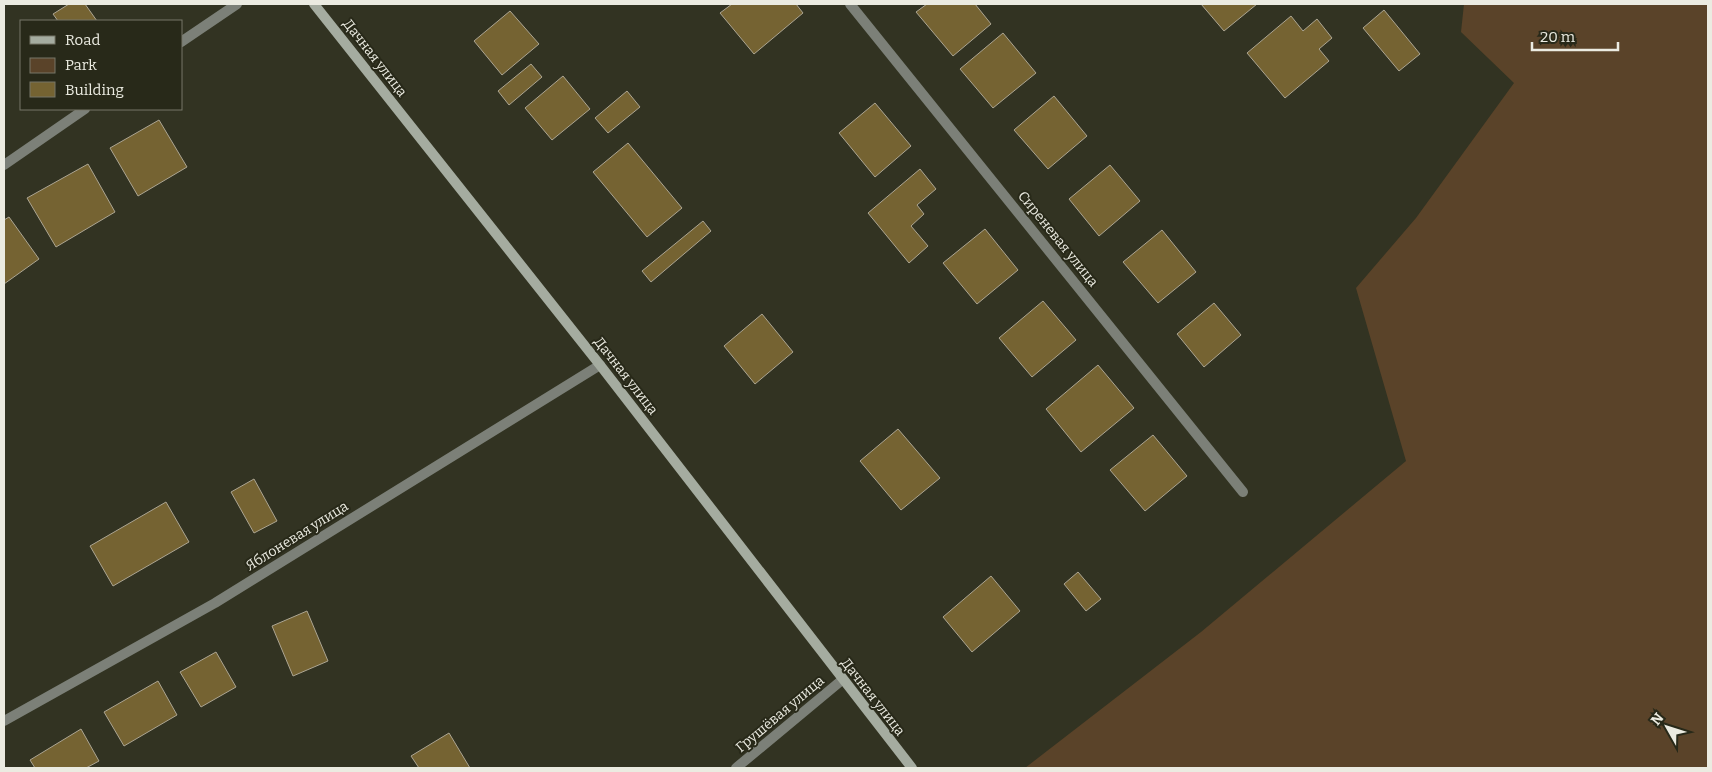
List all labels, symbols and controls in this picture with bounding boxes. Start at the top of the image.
street label: Дачная улица [339,16,411,100]
legend [20,20,182,110]
scale bar [1532,20,1618,52]
text: 20 m [1540,28,1576,46]
text: Road [65,31,100,49]
text: Park [65,56,97,74]
text: Building [65,81,124,99]
street label: Сиреневая улица [1014,188,1102,291]
street label: Дачная улица [590,334,662,418]
street label: Яблоневая улица [243,497,352,574]
street label: Дачная улица [837,655,909,739]
street label: Грушёвая улица [732,672,828,756]
north arrow [1642,702,1692,752]
text: N [1647,709,1667,729]

